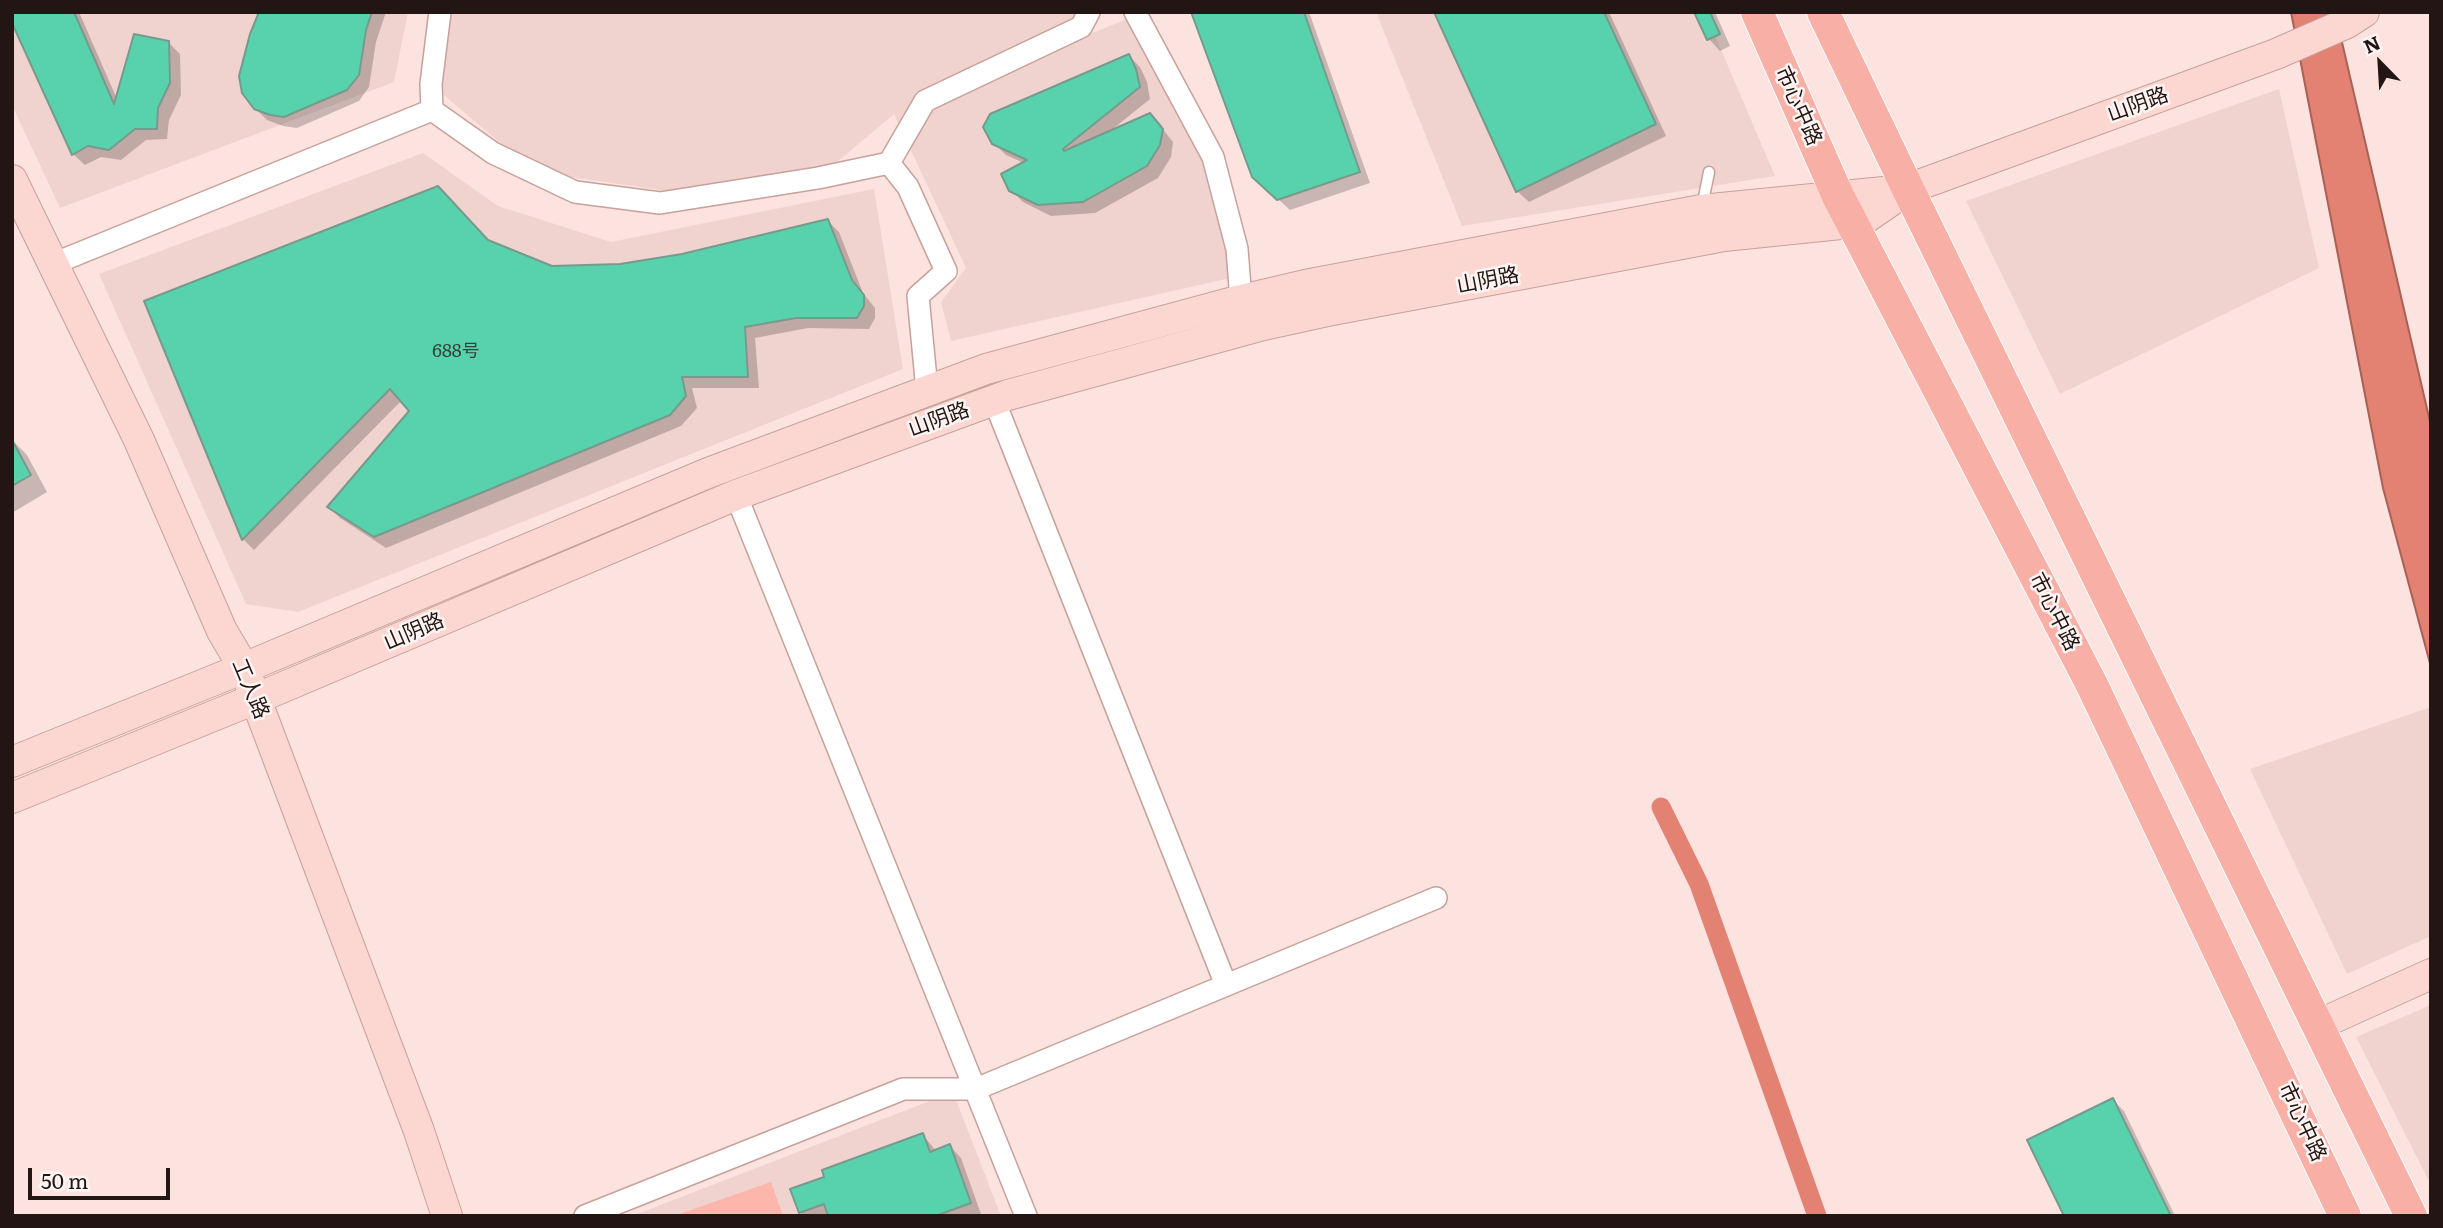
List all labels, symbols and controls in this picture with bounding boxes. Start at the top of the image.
north arrow [2345,28,2415,98]
text: N [2358,28,2384,60]
street label: 市心中路 [1769,63,1827,149]
street label: 山阴路 [2104,82,2172,128]
street label: 山阴路 [1455,263,1521,299]
house number: 688号 [432,341,480,363]
street label: 山阴路 [905,397,973,443]
street label: 市心中路 [2024,569,2084,655]
street label: 山阴路 [380,608,448,656]
street label: 工人路 [226,655,274,723]
street label: 市心中路 [2273,1079,2331,1165]
scale bar [32,1154,173,1198]
text: 50 m [41,1164,88,1195]

